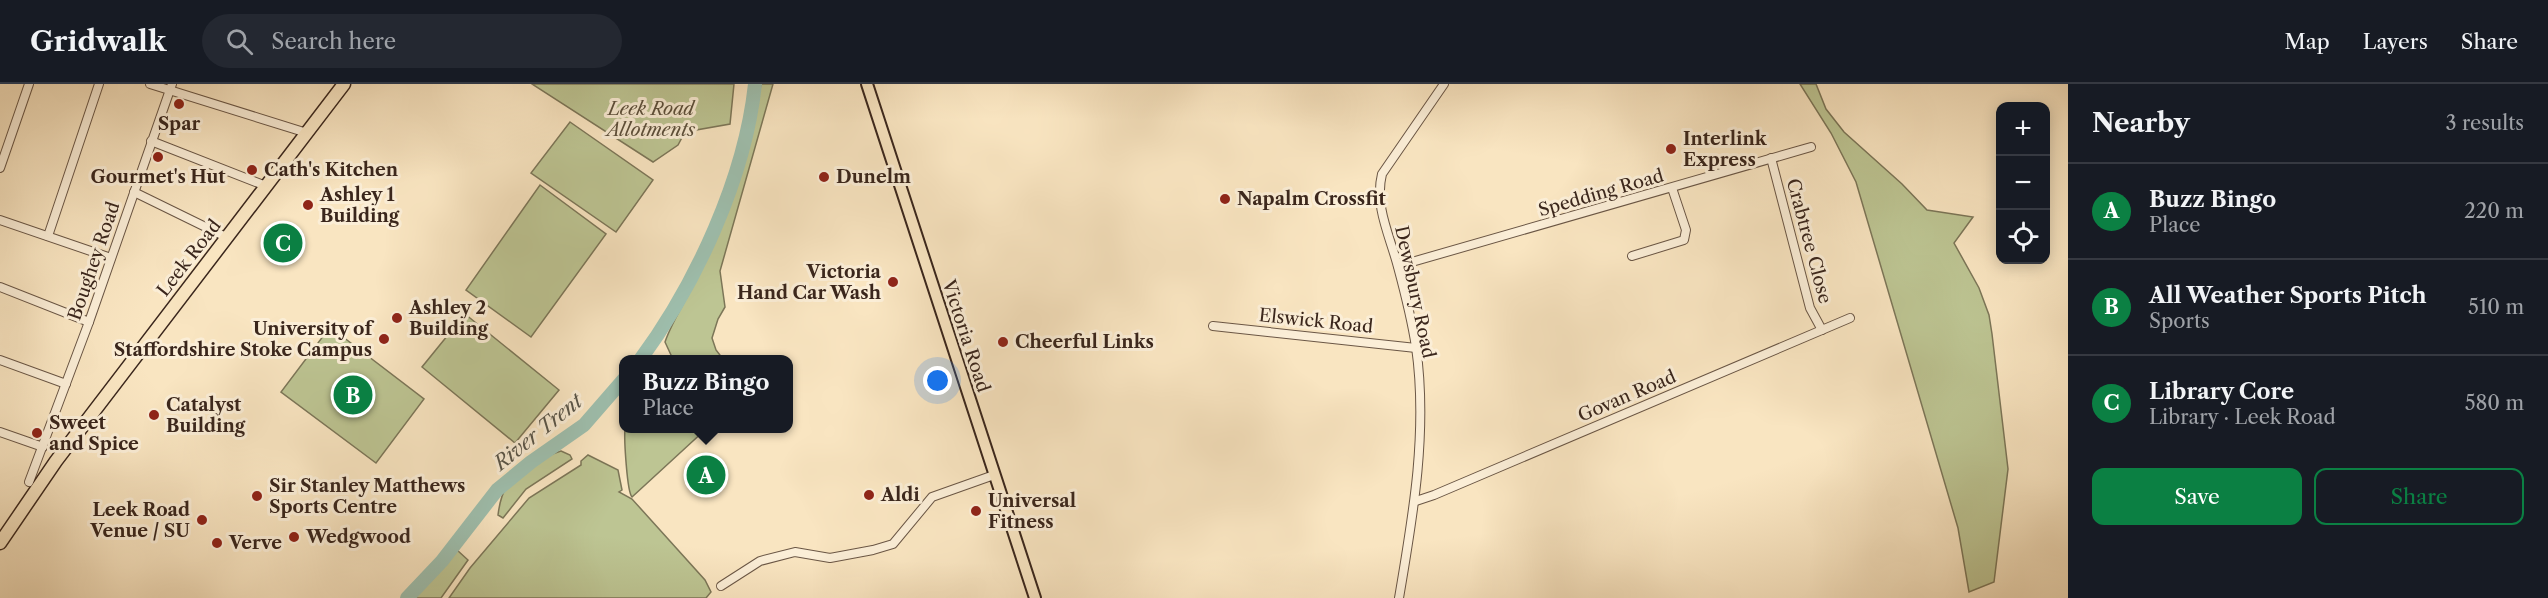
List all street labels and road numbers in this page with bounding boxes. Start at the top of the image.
street label: Spedding Road [1536,165,1666,221]
street label: Crabtree Close [1782,176,1836,306]
street label: Boughey Road [63,199,125,323]
street label: Leek Road [152,215,226,301]
street label: Dewsbury Road [1390,224,1440,360]
street label: Victoria Road [937,276,995,395]
street label: Elswick Road [1258,304,1374,338]
street label: Govan Road [1575,365,1679,427]

